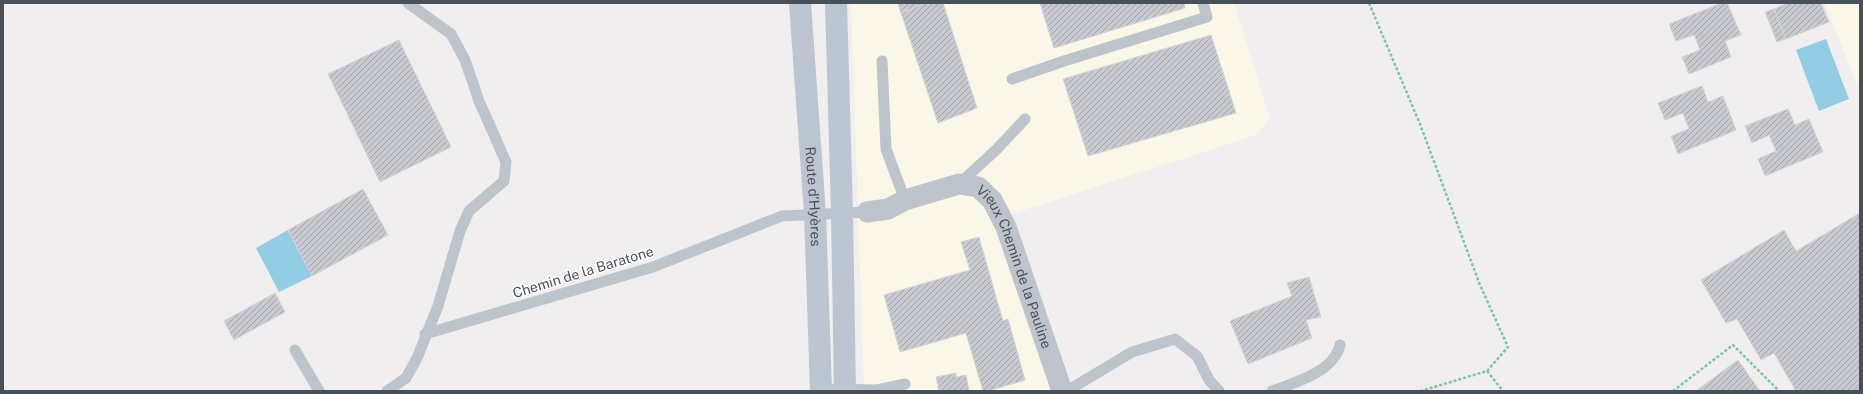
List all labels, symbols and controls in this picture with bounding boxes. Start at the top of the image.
street label: Route d'Hyères [802,146,824,247]
street label: Vieux Chemin de la Pauline [973,182,1055,350]
street label: Chemin de la Baratone [511,243,655,301]

